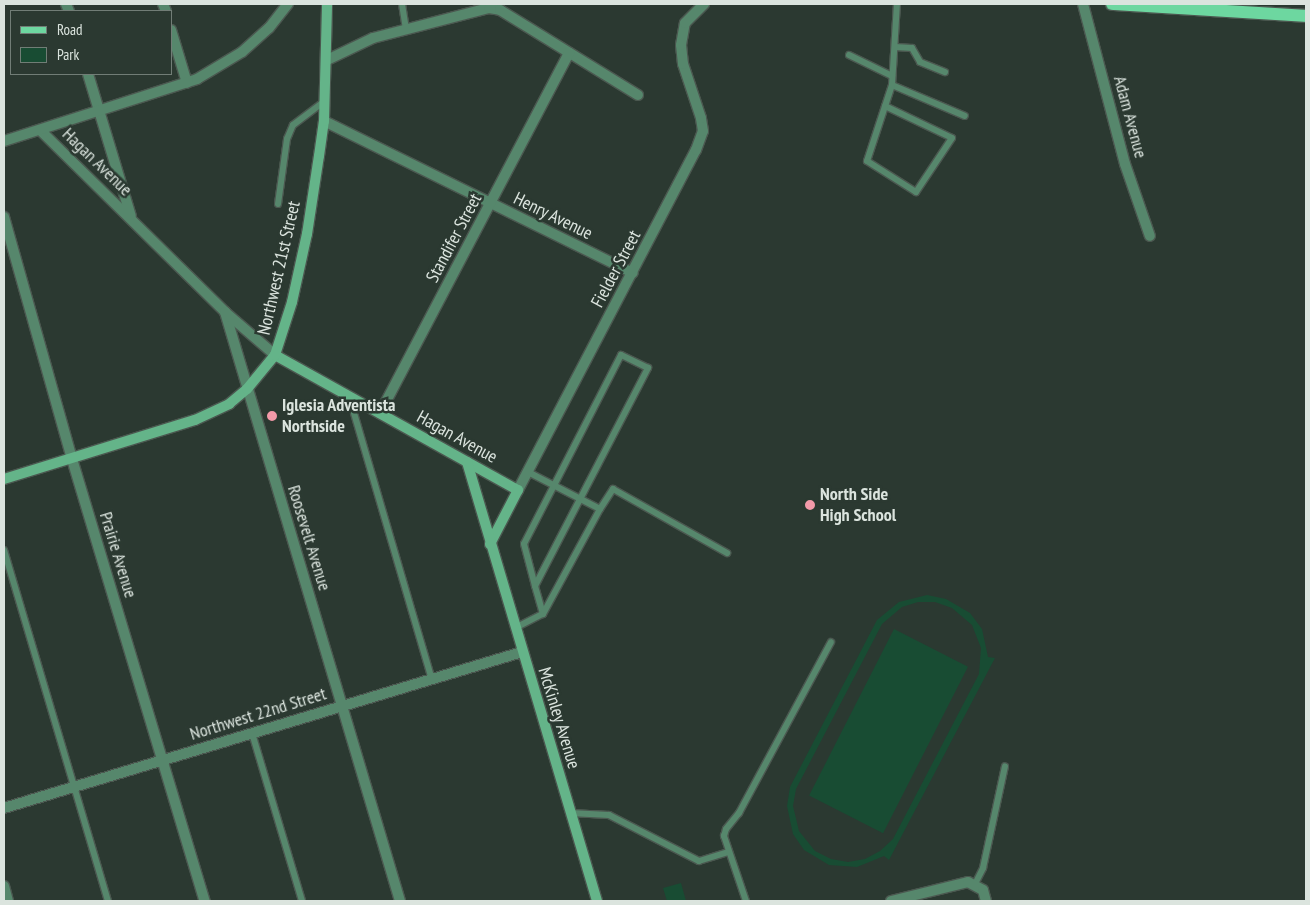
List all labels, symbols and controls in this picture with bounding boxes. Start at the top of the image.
legend [10,10,172,75]
text: Road [57,20,83,39]
text: Park [57,45,79,64]
street label: Adam Avenue [1109,73,1151,161]
street label: Hagan Avenue [57,123,137,201]
street label: Henry Avenue [510,187,596,245]
street label: Standifer Street [422,190,486,286]
street label: Northwest 21st Street [253,199,305,337]
street label: Fielder Street [587,227,645,311]
place label: Iglesia Adventista Northside [282,395,396,438]
street label: Hagan Avenue [413,406,501,468]
marker: Iglesia Adventista Northside [266,410,278,422]
street label: Roosevelt Avenue [283,482,335,594]
place label: North Side High School [820,484,896,526]
marker: North Side High School [804,499,816,511]
street label: Prairie Avenue [95,509,141,601]
street label: McKinley Avenue [533,664,585,772]
street label: Northwest 22nd Street [187,683,329,745]

